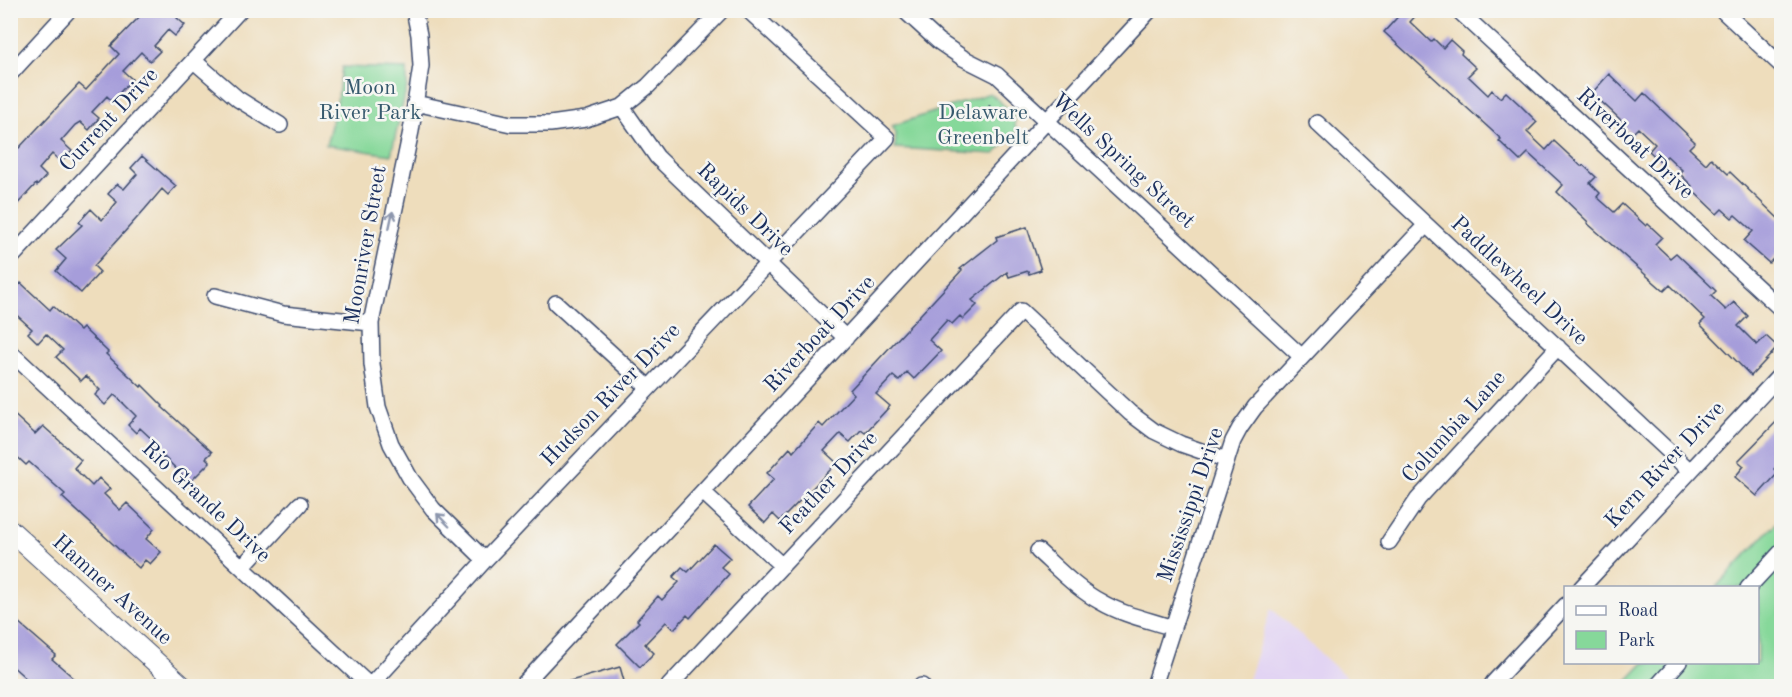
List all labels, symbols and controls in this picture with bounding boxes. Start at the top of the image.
street label: Current Drive [56,64,162,176]
park label: Moon River Park [319,77,421,124]
street label: Riverboat Drive [1572,84,1698,204]
street label: Wells Spring Street [1047,89,1199,233]
park label: Delaware Greenbelt [937,102,1029,149]
street label: Rapids Drive [693,159,797,261]
street label: Moonriver Street [341,164,391,326]
one-way arrow [386,211,398,230]
street label: Paddlewheel Drive [1446,212,1592,350]
street label: Riverboat Drive [760,271,880,397]
street label: Hudson River Drive [537,319,685,471]
street label: Columbia Lane [1398,367,1510,487]
street label: Kern River Drive [1601,397,1729,533]
street label: Mississippi Drive [1154,425,1228,585]
street label: Feather Drive [776,427,882,539]
street label: Rio Grande Drive [137,437,275,567]
one-way arrow [436,513,450,528]
street label: Hamner Avenue [48,531,176,649]
legend [1564,586,1759,664]
text: Road [1618,602,1658,620]
text: Park [1618,632,1655,650]

